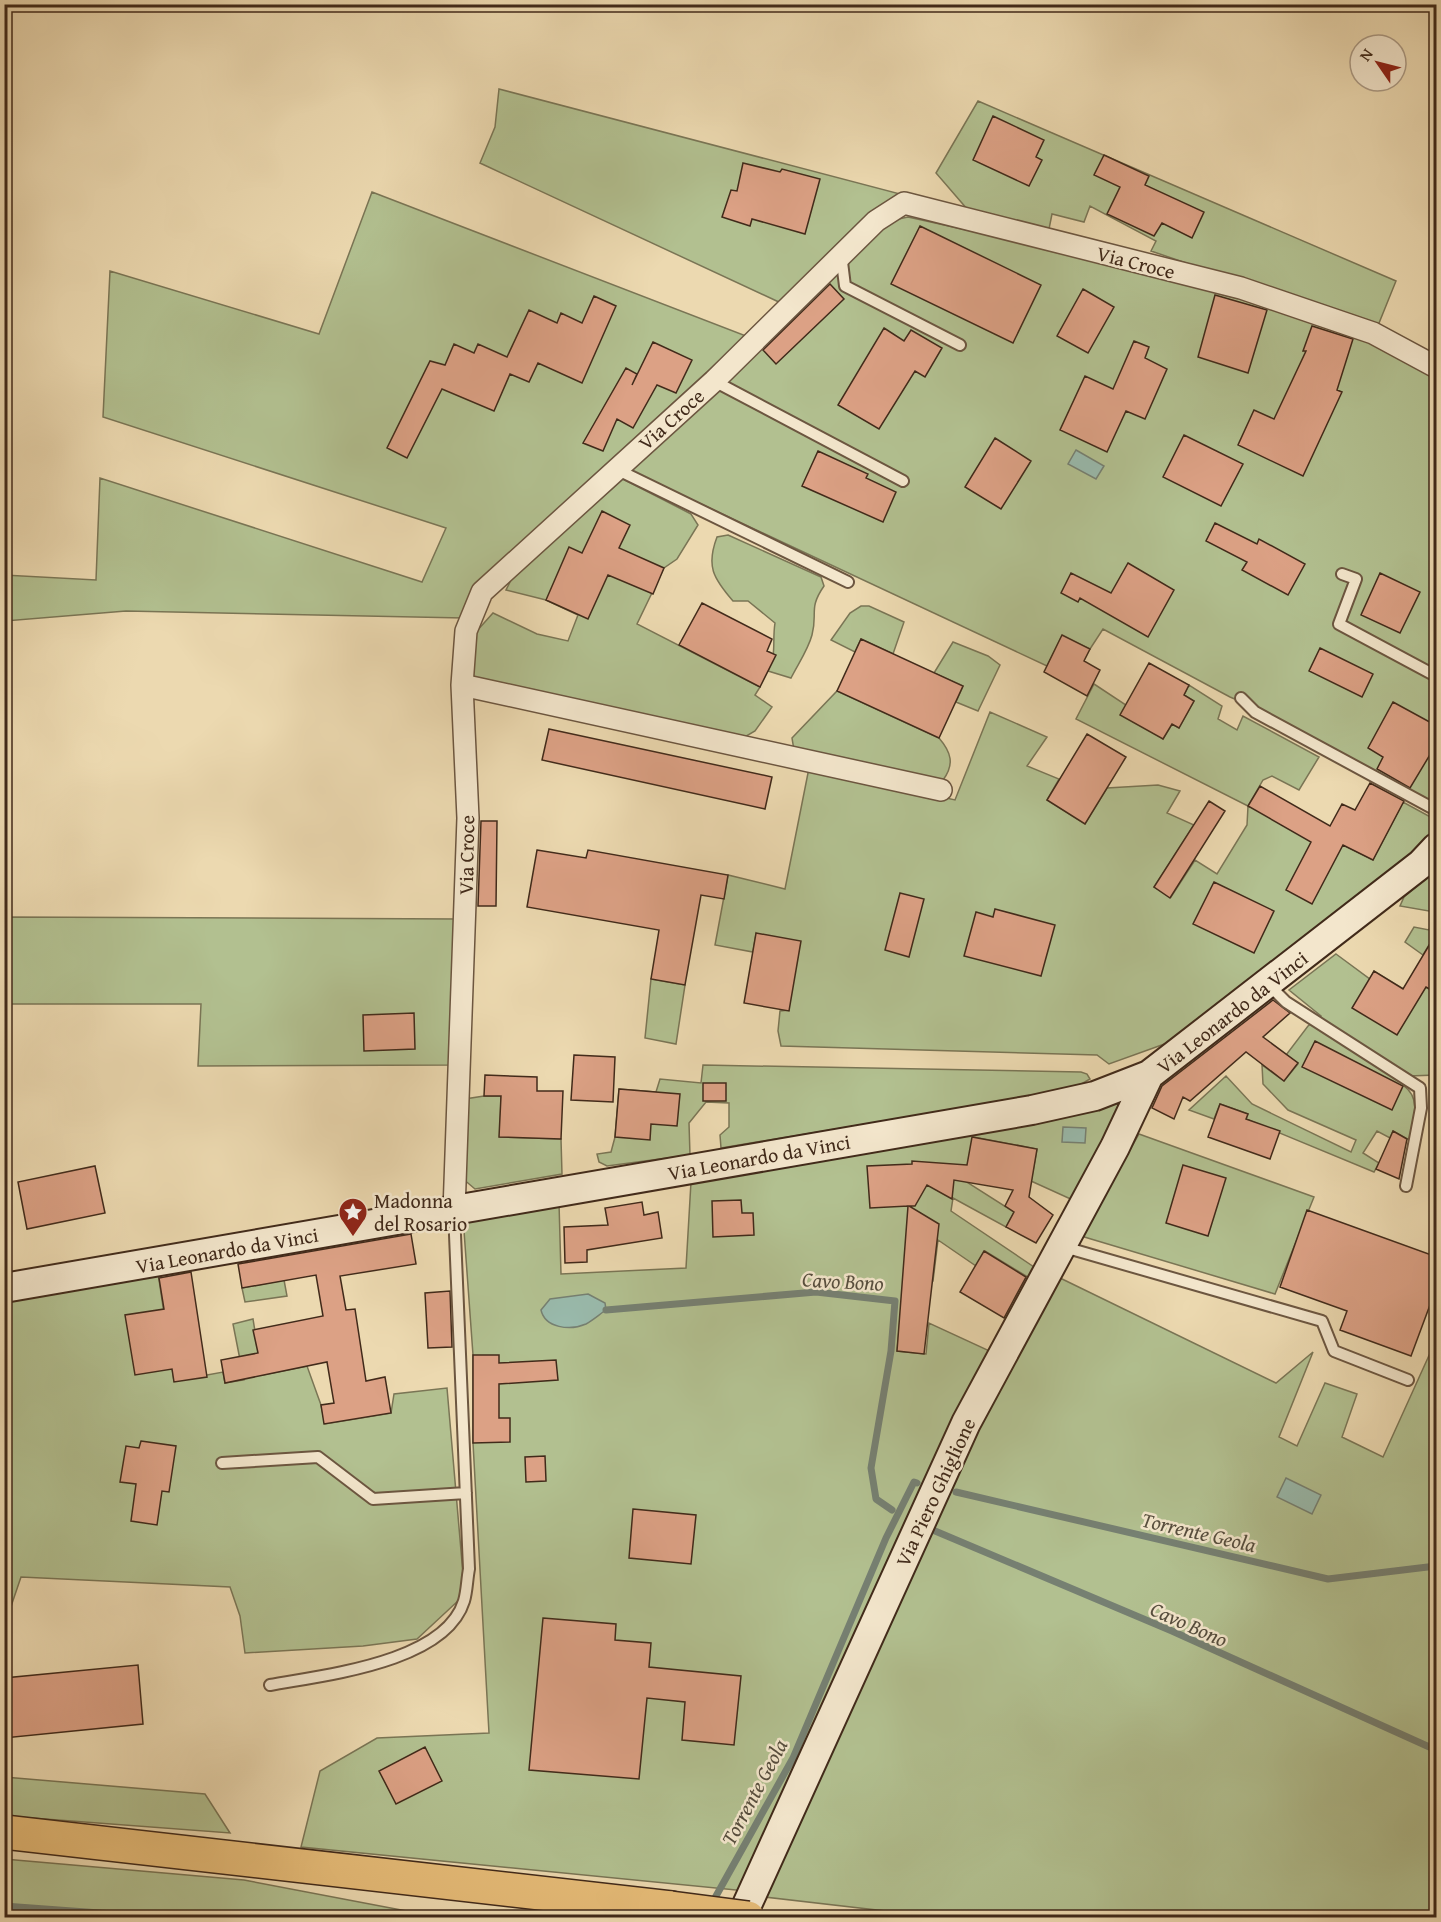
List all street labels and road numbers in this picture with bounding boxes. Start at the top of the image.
street label: Via Croce [1094,238,1178,286]
street label: Via Croce [632,382,710,456]
street label: Via Croce [451,815,481,895]
street label: Via Leonardo da Vinci [1150,943,1314,1080]
street label: Via Leonardo da Vinci [665,1127,853,1187]
street label: Via Leonardo da Vinci [133,1220,321,1280]
street label: Via Piero Ghiglione [888,1413,982,1571]

